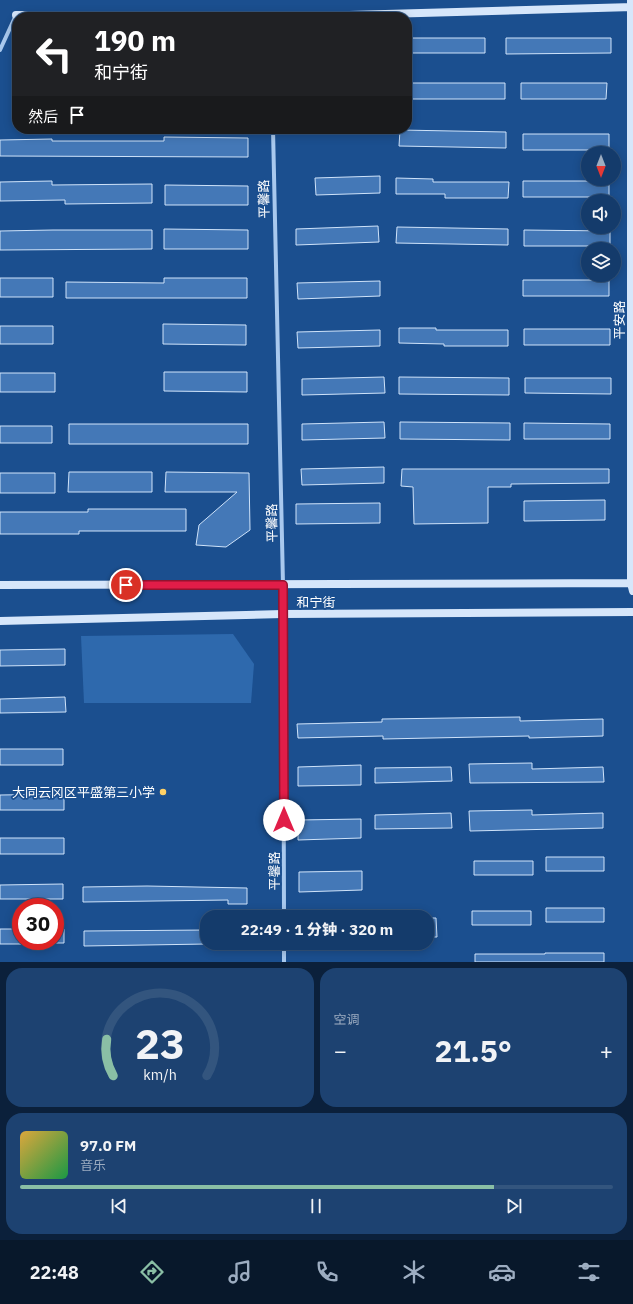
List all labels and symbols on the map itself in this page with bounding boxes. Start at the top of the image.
north arrow [581,146,621,186]
street label: 平馨路 [255,179,273,219]
street label: 平安路 [611,300,628,340]
street label: 平馨路 [263,503,281,543]
pin [109,568,143,602]
street label: 和宁街 [296,594,336,611]
place label: 大同云冈区平盛第三小学 [12,784,155,801]
marker: 大同云冈区平盛第三小学 [158,787,168,797]
position arrow [263,799,305,841]
street label: 平馨路 [266,851,283,891]
speed limit sign: 30 [12,898,64,950]

